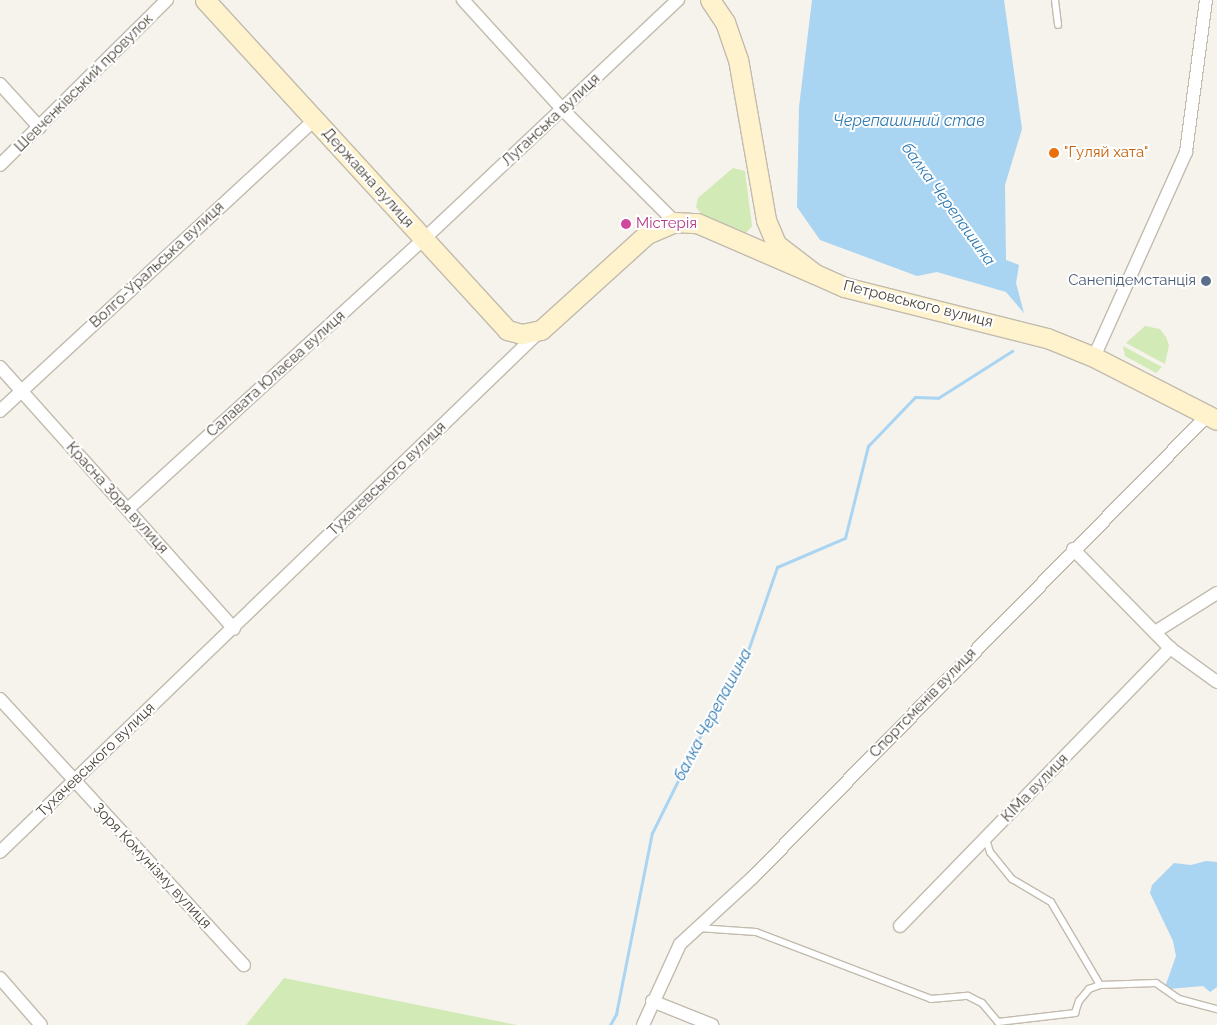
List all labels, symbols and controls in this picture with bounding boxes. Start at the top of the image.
street label: Шевченківський провулок [11,10,157,156]
street label: Луганська вулиця [498,70,604,170]
water label: Черепашиний став [833,111,985,131]
street label: Державна вулиця [318,124,418,232]
water label: балка Черепашина [897,139,999,269]
place label: "Гуляй хата" [1064,144,1148,162]
marker: "Гуляй хата" [1048,147,1060,159]
street label: Волго-Уральська вулиця [86,198,228,332]
place label: Містерія [636,215,697,233]
marker: Містерія [620,218,632,230]
place label: Санепідемстанція [1068,272,1196,290]
marker: Санепідемстанція [1200,275,1212,287]
street label: Петровського вулиця [841,277,995,331]
street label: Салавата Юлаєва вулиця [203,307,349,441]
street label: Тухачевського вулиця [324,418,450,540]
street label: Красна Зоря вулиця [62,438,172,558]
street label: Спортсменів вулиця [866,644,980,762]
water label: балка Черепашина [670,645,756,785]
street label: Тухачевського вулиця [33,699,159,821]
street label: КІМа вулиця [998,750,1072,826]
street label: Зоря Комунізму вулиця [89,799,215,933]

